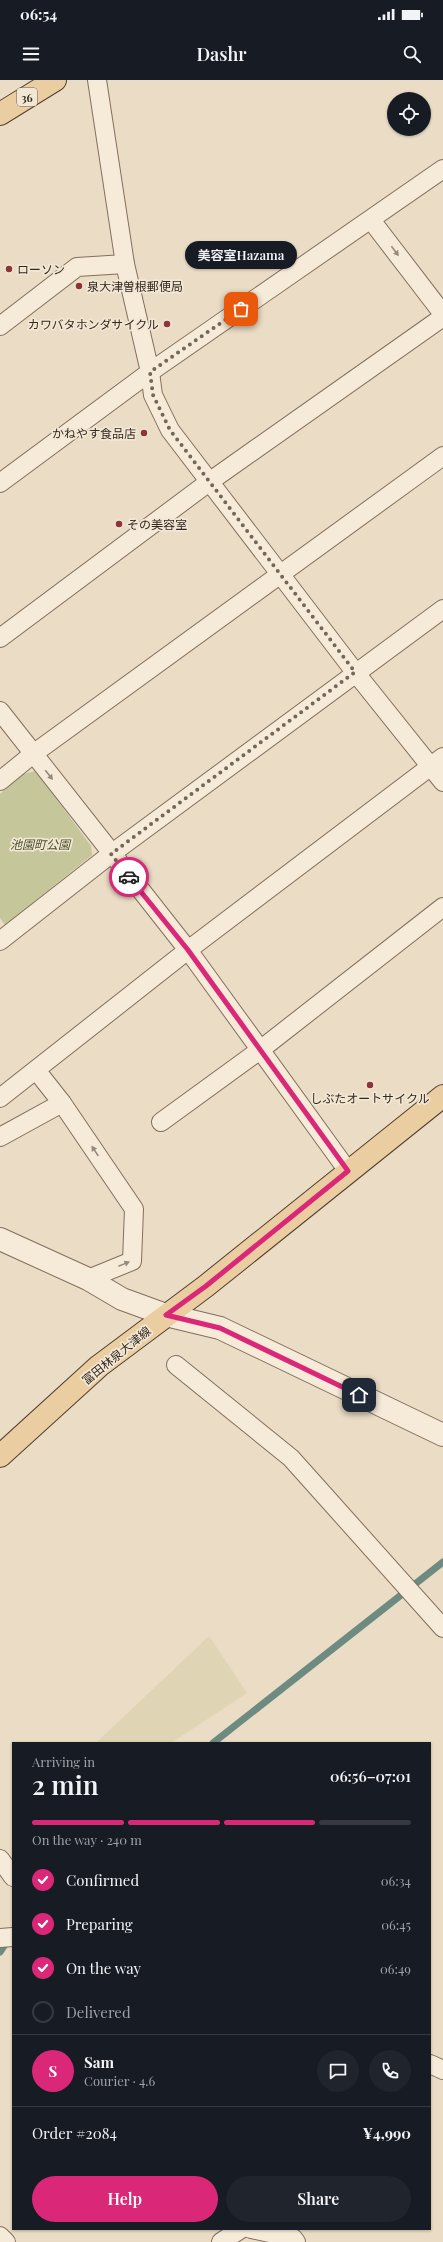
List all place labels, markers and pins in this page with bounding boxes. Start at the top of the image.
callout: 美容室Hazama [185,241,297,269]
place label: ローソン [17,261,65,277]
marker: ローソン [4,264,14,274]
place label: 泉大津曽根郵便局 [87,278,183,294]
marker: 泉大津曽根郵便局 [74,281,84,291]
pin [224,292,258,326]
place label: カワバタホンダサイクル [28,316,159,332]
marker: カワバタホンダサイクル [162,319,172,329]
place label: かねやす食品店 [52,425,136,441]
marker: かねやす食品店 [139,428,149,438]
place label: その美容室 [127,516,187,532]
marker: その美容室 [114,519,124,529]
marker: しぶたオートサイクル [365,1080,375,1090]
place label: しぶたオートサイクル [310,1090,430,1106]
pin [342,1378,376,1412]

